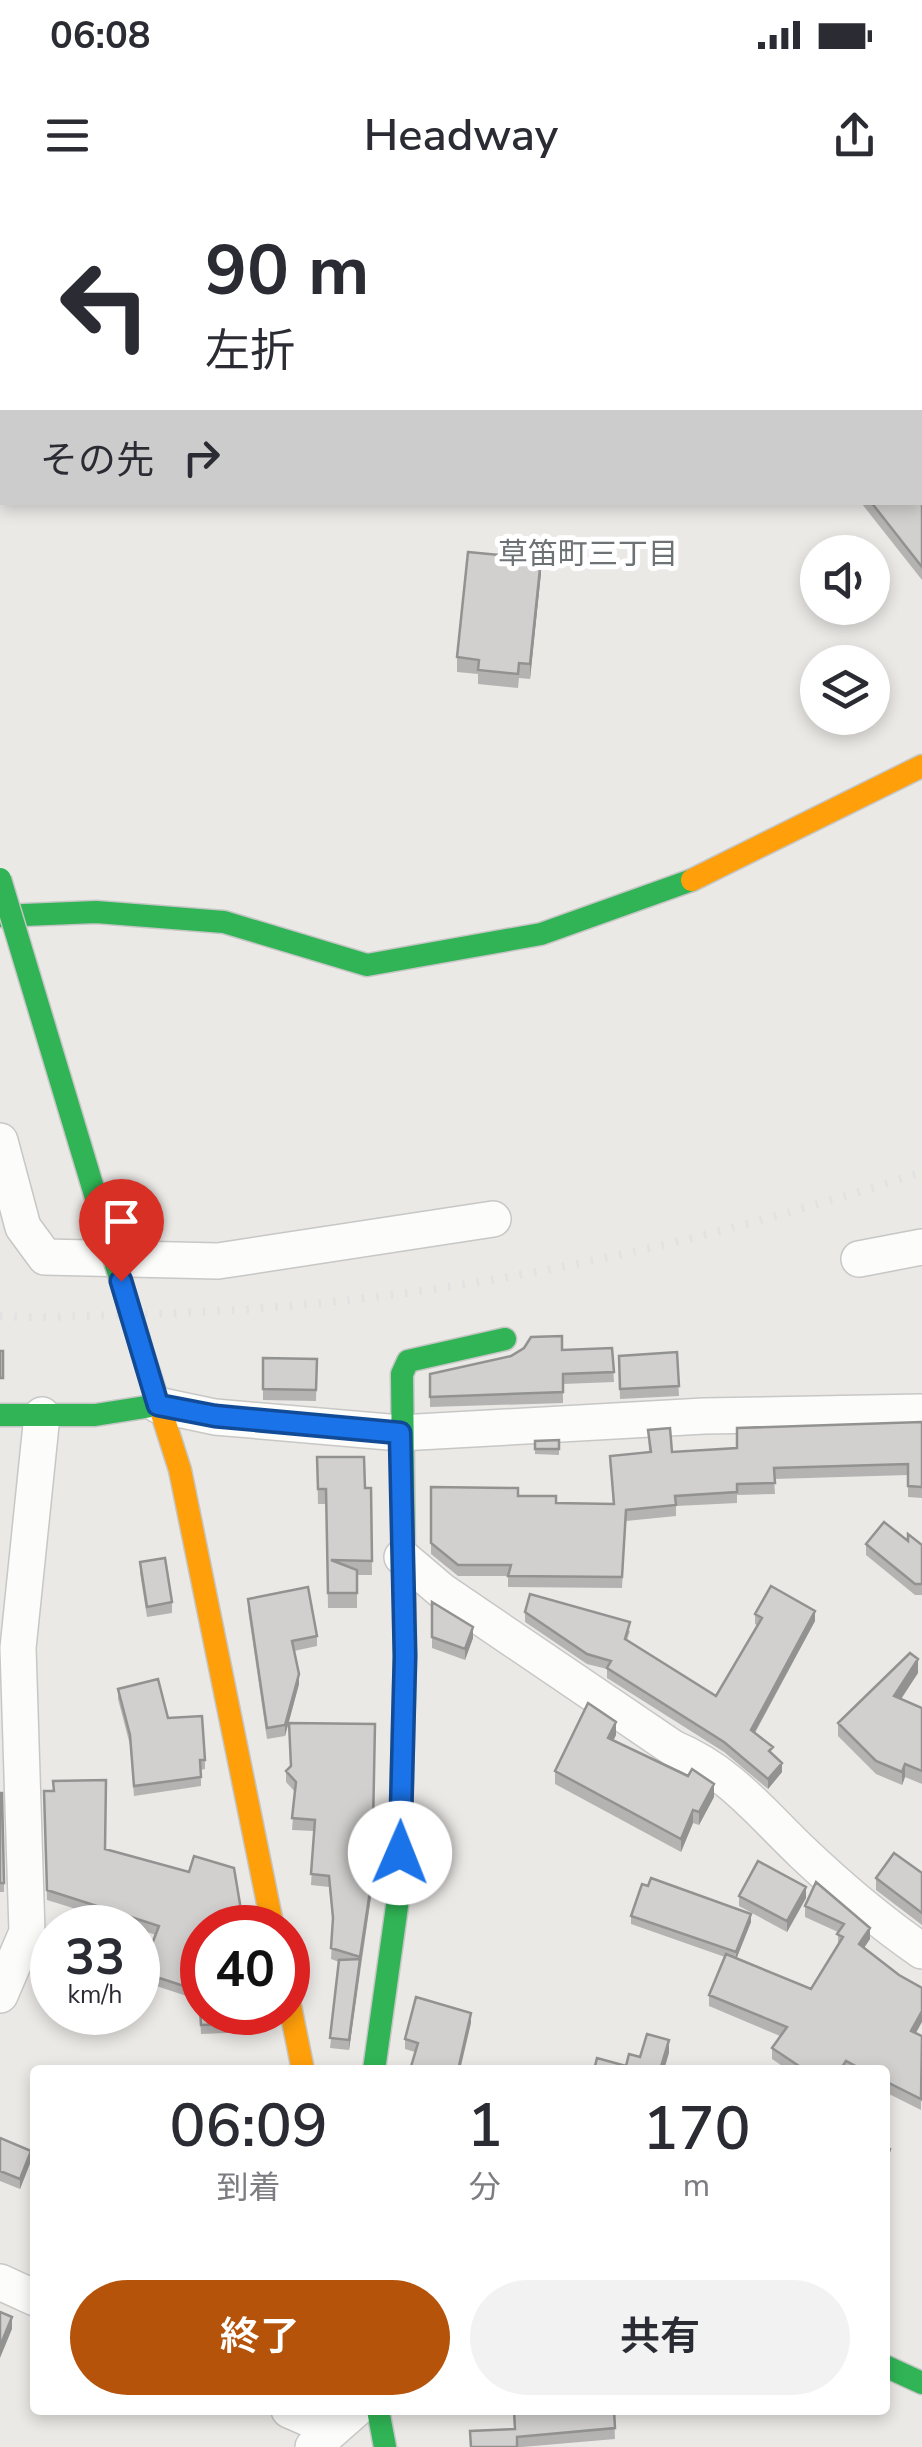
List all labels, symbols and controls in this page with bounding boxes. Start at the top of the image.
text: 06:08 [50,10,151,61]
text: Headway [364,105,558,166]
icon: menu [40,108,95,163]
icon: share [827,108,882,163]
text: 90 m [205,223,369,319]
icon: left [40,240,170,370]
text: 左折 [205,321,295,382]
icon: right [174,430,229,485]
text: その先 [40,435,154,486]
district label: 草笛町三丁目 [498,534,678,575]
map controls [800,535,890,735]
button: sound [800,535,890,625]
button: layers [800,645,890,735]
pin [79,1179,164,1282]
icon: arrive [94,1194,149,1249]
position arrow [348,1801,452,1905]
speed limit sign: 40 [180,1905,310,2035]
text: 33 [65,1923,125,1992]
text: km/h [67,1978,123,2012]
text: 06:09 [169,2085,328,2167]
text: 1 [467,2085,503,2167]
text: 170 [643,2088,751,2170]
text: m [683,2164,710,2207]
text: 到着 [217,2166,281,2209]
text: 分 [469,2166,501,2209]
button: 終了 [70,2280,450,2395]
button: 共有 [470,2280,850,2395]

